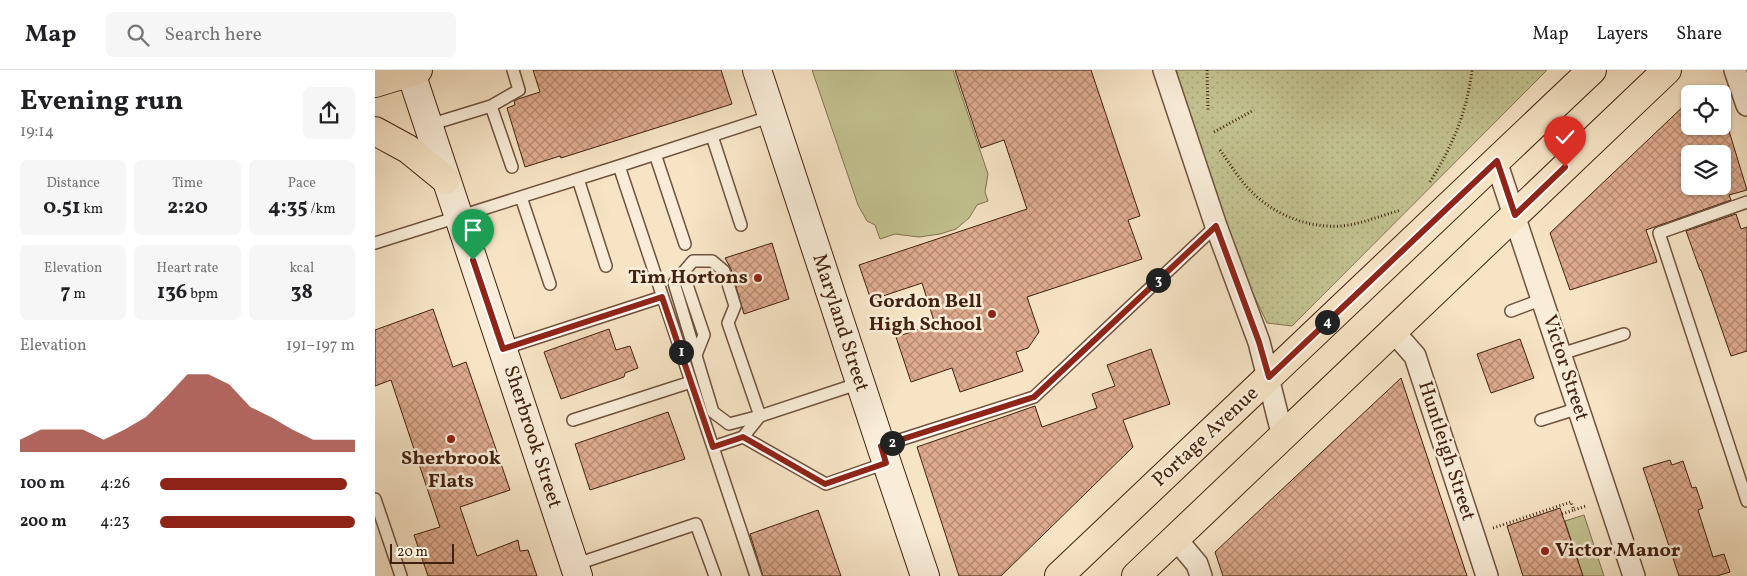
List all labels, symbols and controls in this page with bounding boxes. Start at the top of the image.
search box [106,12,456,57]
text: Map [25,18,76,52]
icon: search [124,21,152,49]
text: Search here [164,22,262,48]
text: Map [1532,22,1568,47]
text: Layers [1596,22,1648,47]
text: Share [1676,22,1722,47]
text: Evening run [20,82,184,121]
map controls [1681,85,1731,195]
button: locate [1681,85,1731,135]
button: share [303,87,355,139]
pin [1544,116,1586,167]
text: 19:14 [20,121,54,143]
icon: check [1551,123,1579,151]
button: layers [1681,145,1731,195]
text: Distance [46,174,100,193]
text: Time [172,174,203,193]
text: Pace [288,174,316,193]
text: 0.51 [43,193,80,222]
text: 2:20 [167,193,208,222]
text: 4:35 [268,193,308,222]
text: km [80,200,103,219]
text: /km [308,200,336,219]
pin [452,209,494,260]
icon: arrive [459,216,487,244]
street label: Maryland Street [805,250,875,396]
text: Elevation [44,259,102,278]
text: Heart rate [157,259,218,278]
text: kcal [289,259,314,278]
place label: Tim Hortons [628,264,748,292]
pin: 3 [1145,268,1171,292]
text: 3 [1155,271,1162,290]
marker: Tim Hortons [752,272,764,284]
text: 7 [61,278,71,307]
text: 136 [157,278,187,307]
text: 38 [291,278,313,307]
text: m [71,285,86,304]
text: bpm [187,285,218,304]
place label: Gordon Bell High School [869,288,982,339]
marker: Gordon Bell High School [986,308,998,320]
pin: 4 [1315,310,1339,334]
street label: Victor Street [1535,311,1595,425]
text: 4 [1323,313,1332,332]
text: Elevation [20,335,87,357]
text: 191–197 m [286,335,355,357]
pin: 1 [669,340,693,364]
text: 1 [679,343,684,362]
street label: Sherbrook Street [496,362,568,512]
street label: Huntleigh Street [1410,378,1482,524]
street label: Portage Avenue [1147,380,1265,494]
pin: 2 [879,430,905,456]
marker: Sherbrook Flats [445,433,457,445]
text: 2 [889,434,896,453]
place label: Sherbrook Flats [401,445,501,496]
text: 100 m [20,473,65,495]
text: 4:26 [100,473,130,495]
text: 200 m [20,511,67,533]
text: 4:23 [100,511,130,533]
place label: Victor Manor [1555,537,1681,565]
scale bar [390,541,454,564]
text: 20 m [397,543,428,562]
marker: Victor Manor [1539,545,1551,557]

